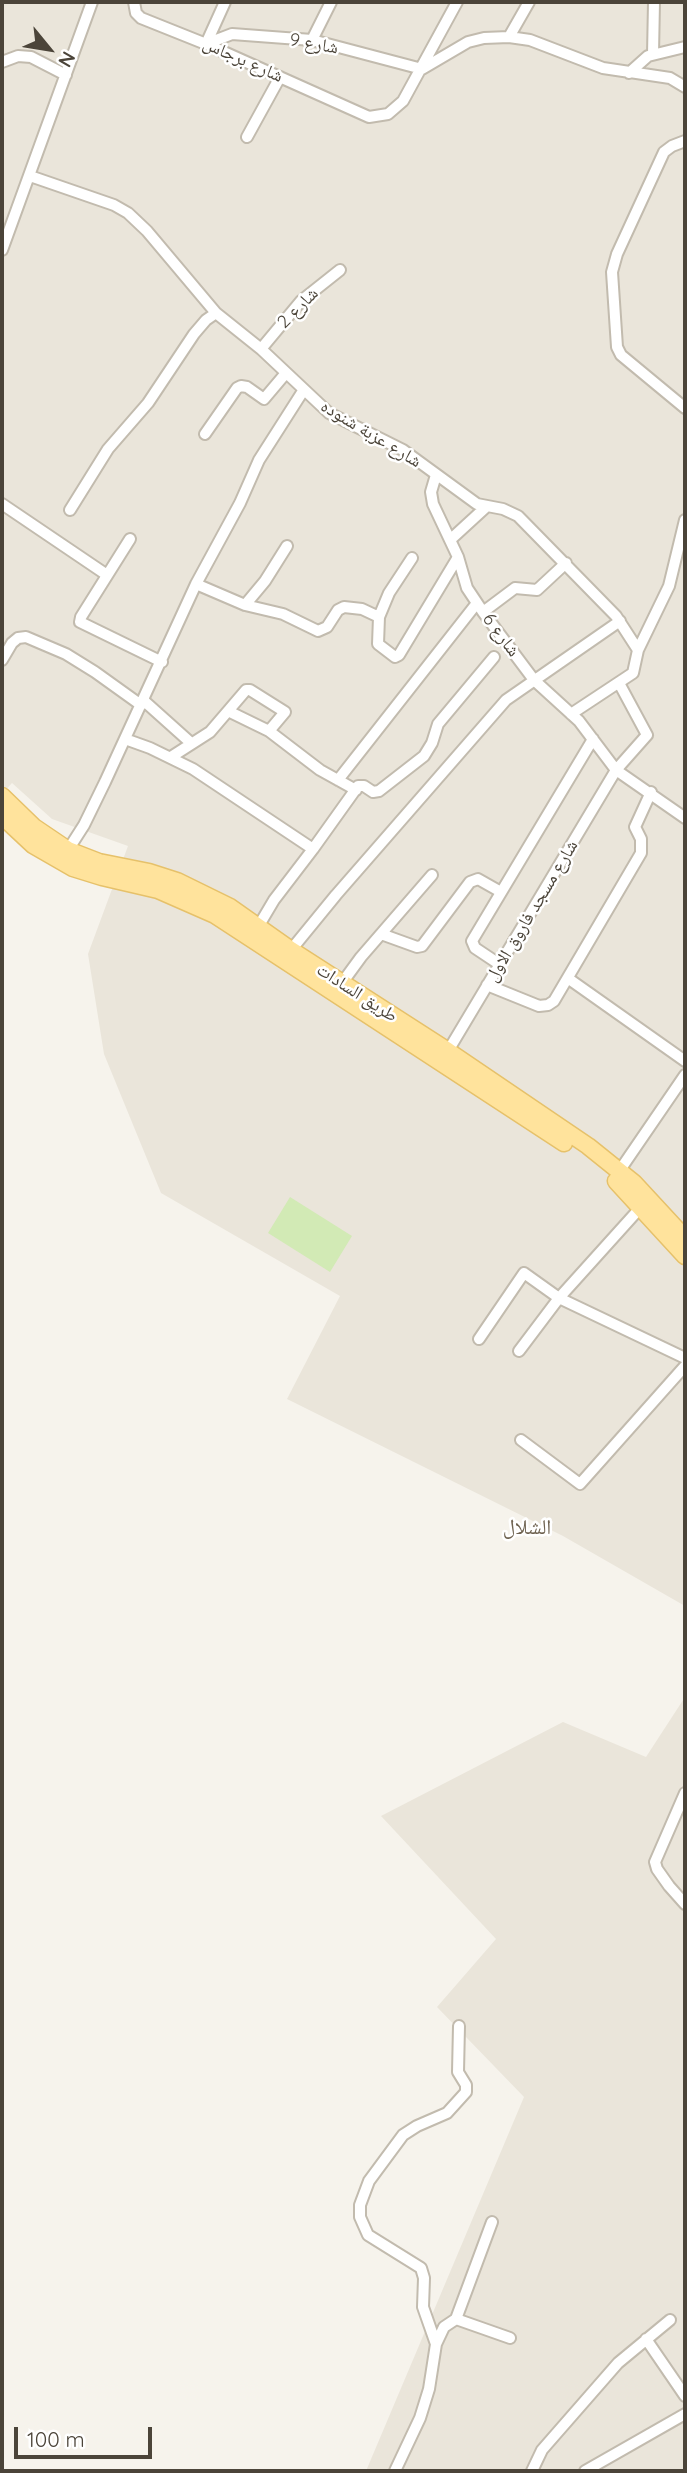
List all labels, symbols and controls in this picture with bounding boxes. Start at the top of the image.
north arrow [14,14,84,84]
street label: شارع 9 [288,29,340,59]
street label: شارع برجاس [200,33,286,87]
text: N [53,47,81,72]
street label: شارع 2 [273,283,323,333]
street label: شارع عزبة شنوده [317,395,425,473]
street label: شارع 6 [478,609,524,661]
street label: شارع مسجد فاروق الاول [481,836,583,986]
street label: طريق السادات [313,959,401,1027]
district label: الشلال [503,1515,551,1541]
scale bar [18,2414,156,2458]
text: 100 m [27,2426,85,2452]

